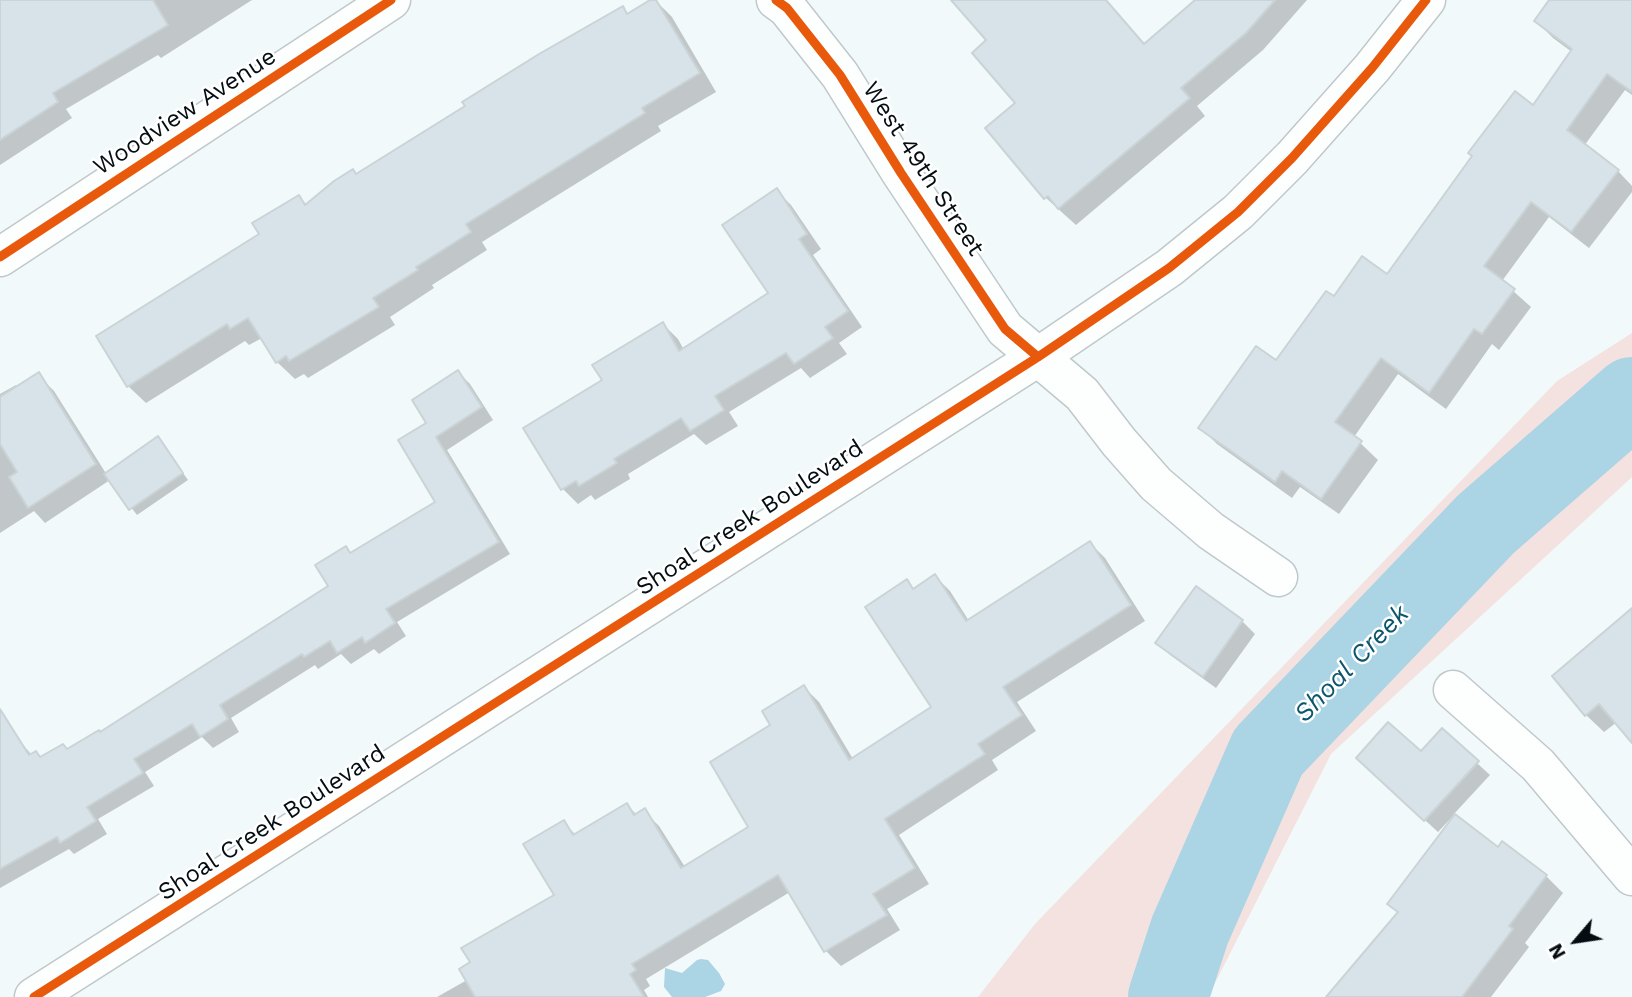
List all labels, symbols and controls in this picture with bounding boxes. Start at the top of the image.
street label: Woodview Avenue [88,42,282,182]
street label: West 49th Street [856,77,990,261]
street label: Shoal Creek Boulevard [631,434,869,602]
water label: Shoal Creek [1288,599,1416,729]
street label: Shoal Creek Boulevard [153,739,391,907]
north arrow [1541,906,1611,976]
text: N [1544,940,1571,963]

